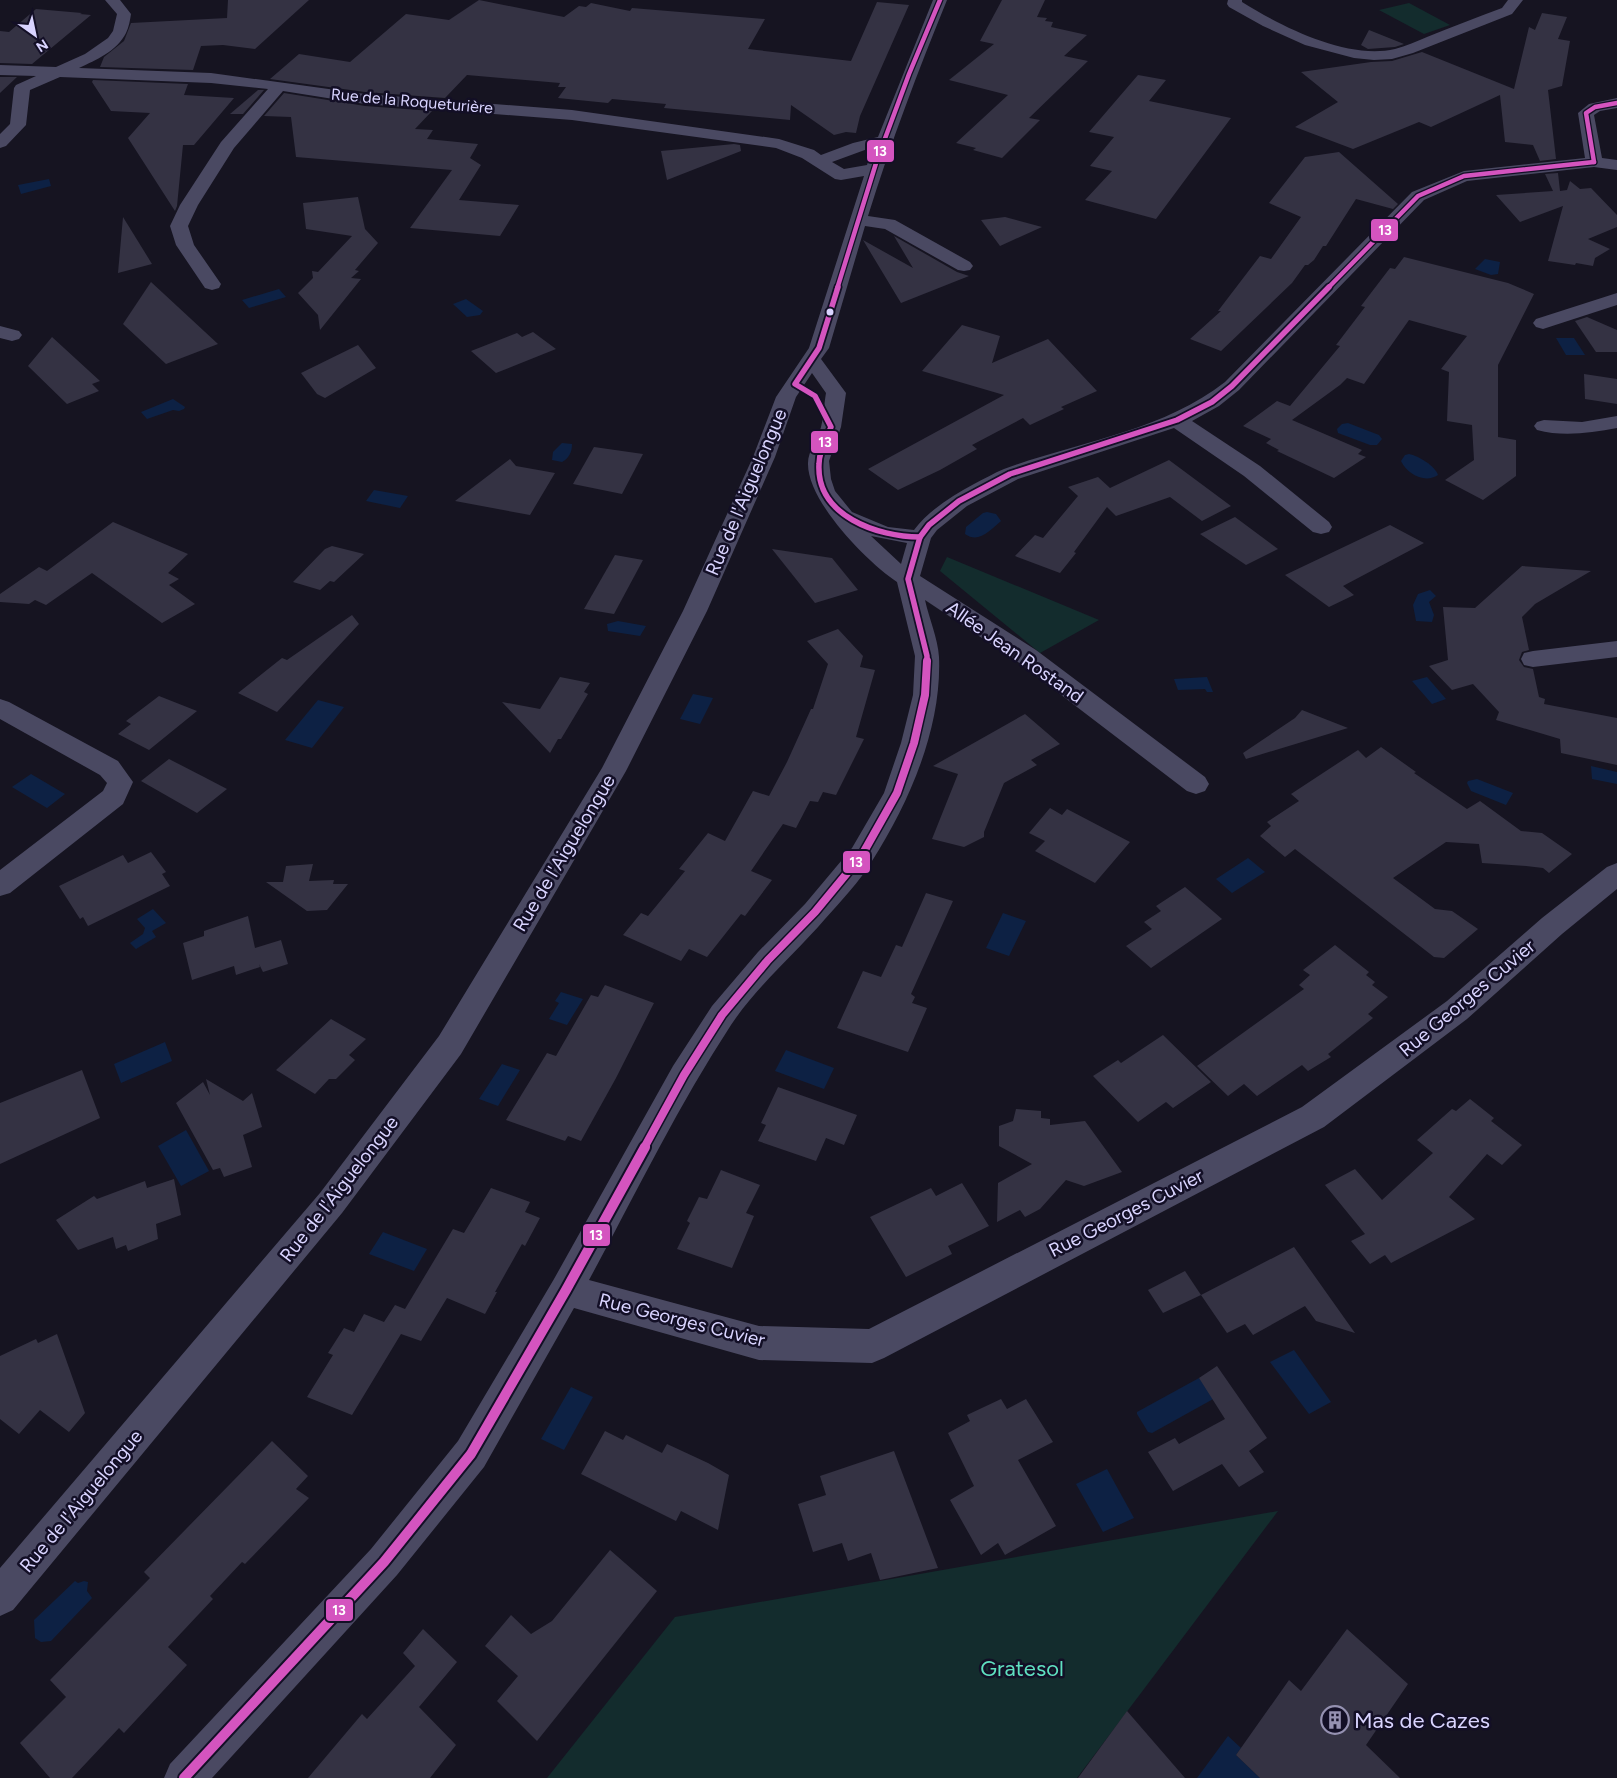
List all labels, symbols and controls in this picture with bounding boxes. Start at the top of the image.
north arrow [10,10,60,60]
text: N [33,35,51,56]
street label: Rue de la Roqueturière [330,84,494,118]
line badge: 13 [866,139,895,163]
text: 13 [873,143,887,160]
line badge: 13 [1370,218,1399,242]
text: 13 [1378,222,1392,239]
unlabelled marker [825,307,835,317]
street label: Rue de l'Aiguelongue [700,405,792,579]
line badge: 13 [810,430,839,454]
text: 13 [818,434,832,451]
street label: Allée Jean Rostand [942,596,1088,708]
street label: Rue de l'Aiguelongue [508,770,620,936]
line badge: 13 [842,850,871,874]
text: 13 [849,854,863,871]
street label: Rue Georges Cuvier [1394,934,1540,1062]
street label: Rue de l'Aiguelongue [275,1111,403,1267]
street label: Rue Georges Cuvier [1045,1164,1208,1262]
line badge: 13 [582,1223,611,1247]
text: 13 [589,1227,603,1244]
street label: Rue Georges Cuvier [597,1288,768,1352]
street label: Rue de l'Aiguelongue [15,1425,147,1577]
line badge: 13 [325,1598,354,1622]
text: 13 [332,1602,346,1619]
park label: Gratesol [980,1655,1064,1682]
building icon: Mas de Cazes [1320,1705,1350,1735]
place label: Mas de Cazes [1354,1707,1490,1734]

